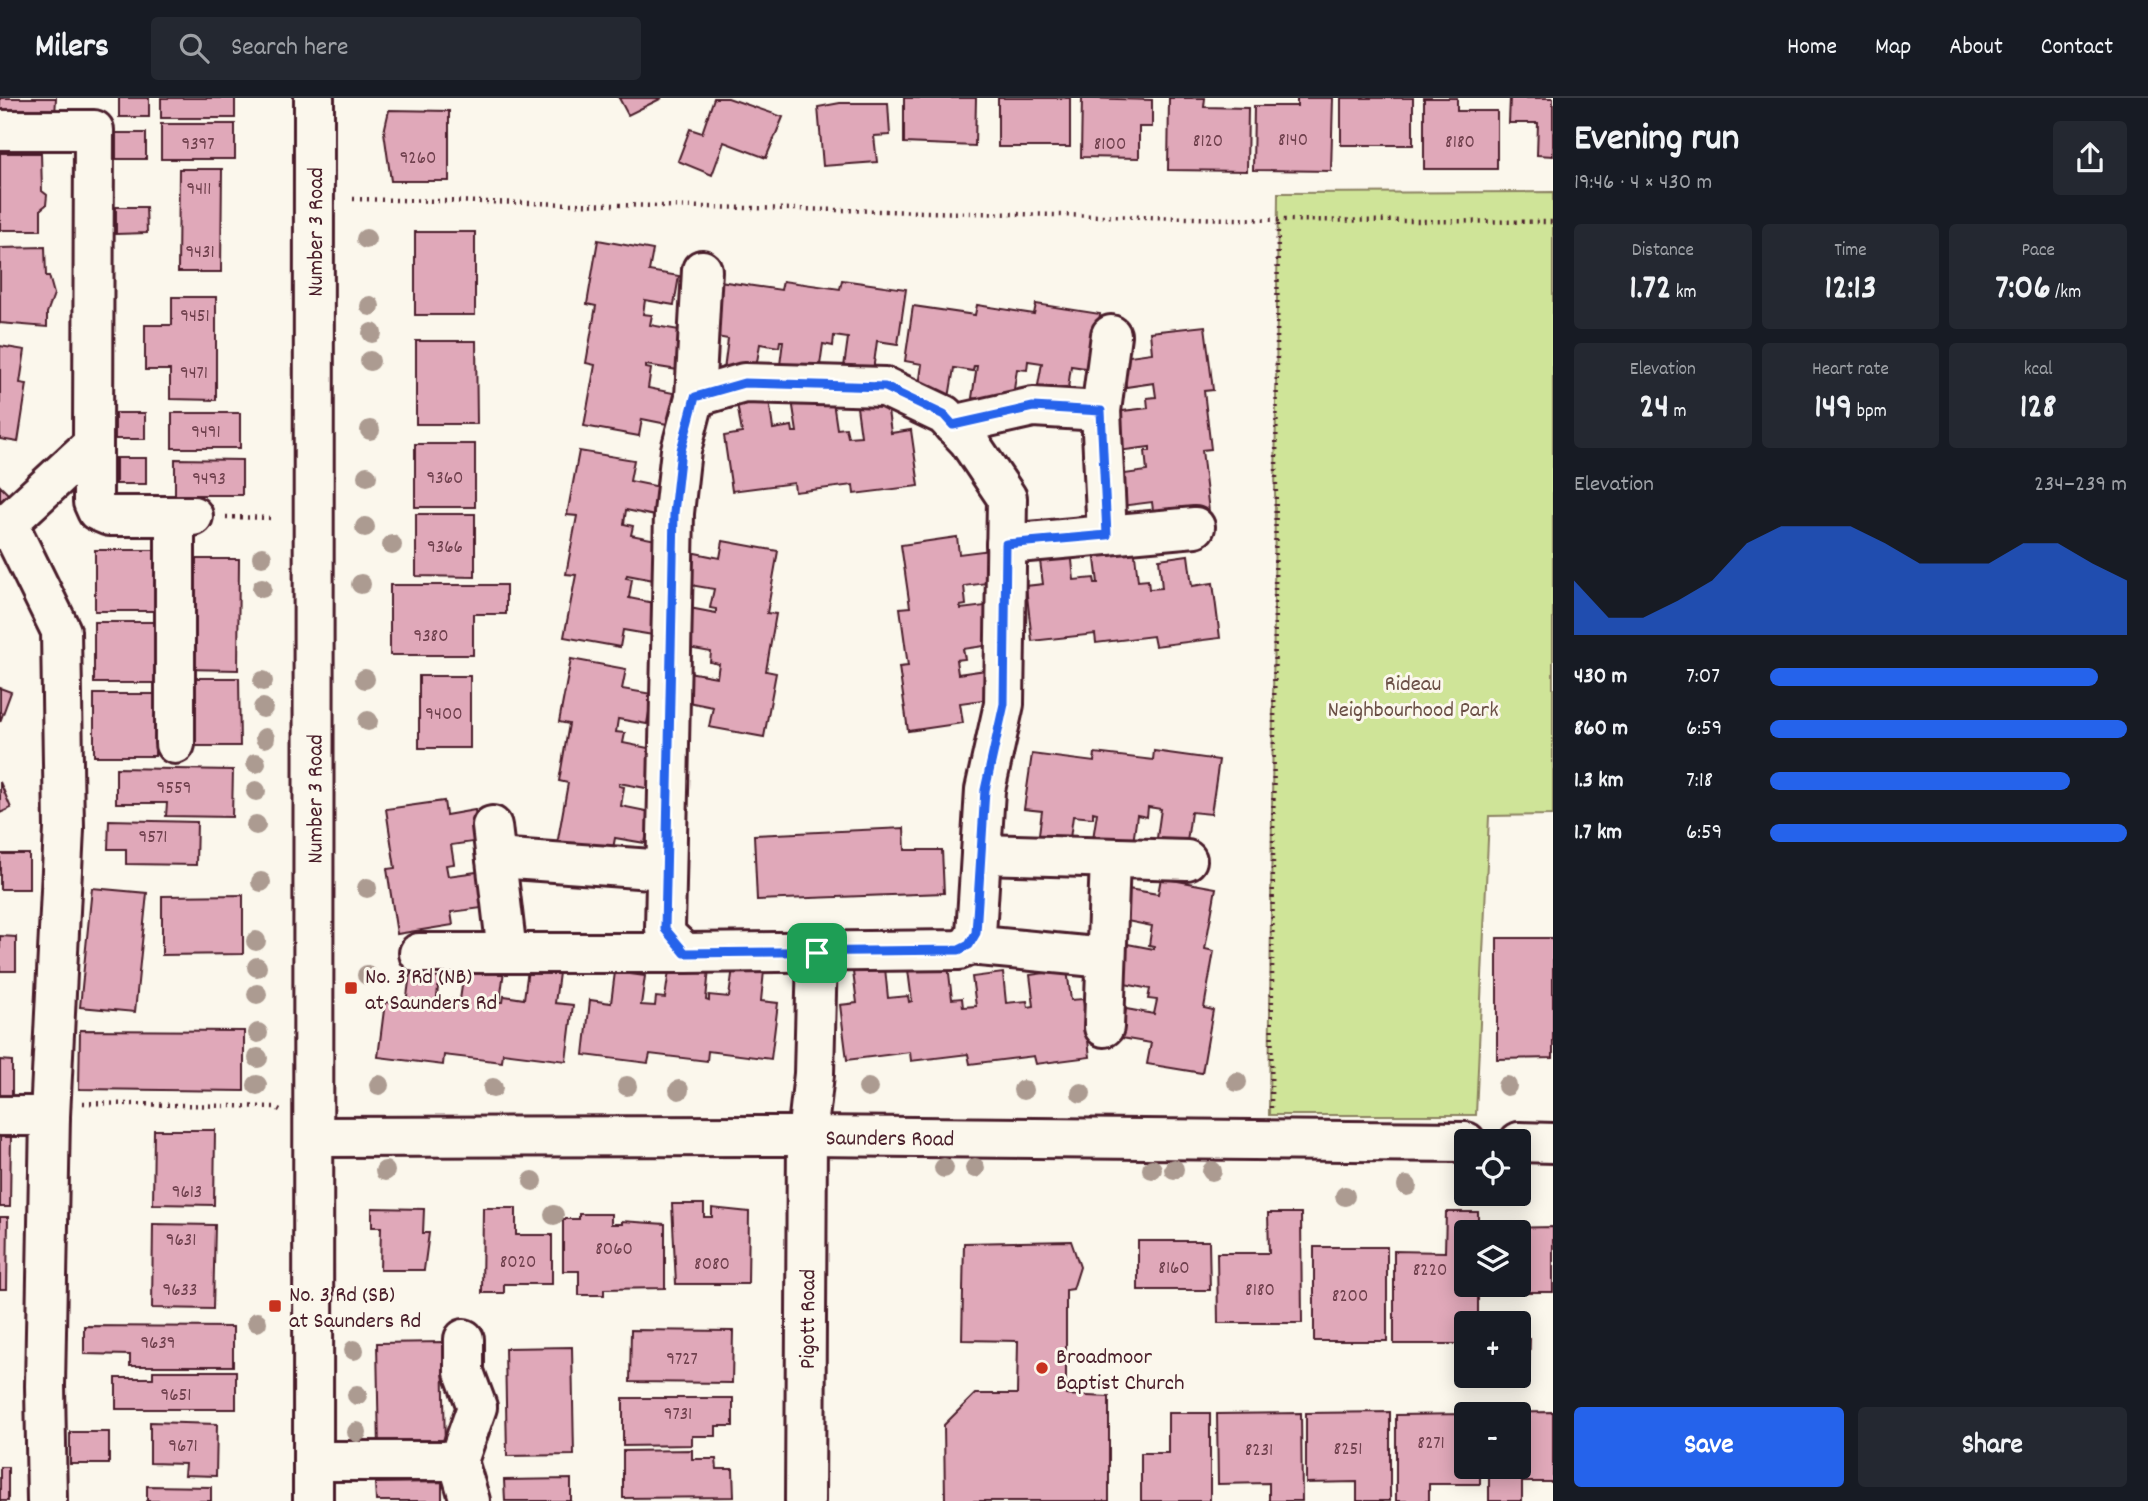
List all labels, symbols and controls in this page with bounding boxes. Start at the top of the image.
search box [151,17,641,80]
text: Milers [35,25,109,72]
icon: search [175,29,213,67]
text: Search here [231,30,348,67]
text: Home [1787,31,1837,65]
text: Map [1875,31,1911,65]
text: About [1949,31,2003,65]
text: Contact [2041,31,2113,65]
text: Evening run [1574,113,1739,168]
button: share [2053,121,2127,195]
house number: 8140 [1278,128,1308,155]
house number: 8120 [1193,129,1223,156]
house number: 8180 [1445,130,1475,157]
house number: 9397 [181,132,215,159]
house number: 8100 [1094,132,1126,159]
house number: 9260 [400,146,436,173]
street label: Number 3 Road [301,167,334,297]
text: 19:46 · 4 × 430 m [1574,167,1712,200]
house number: 9411 [187,177,211,204]
text: Distance [1632,238,1694,265]
text: Time [1834,238,1867,265]
text: Pace [2021,238,2055,265]
house number: 9431 [185,240,215,267]
text: 1.72 [1629,265,1671,315]
text: 12:13 [1825,265,1876,315]
text: 7:06 [1995,265,2051,315]
text: km [1671,280,1697,307]
text: /km [2051,280,2081,307]
house number: 9451 [180,304,210,331]
text: Elevation [1630,357,1696,384]
text: Heart rate [1812,357,1889,384]
text: kcal [2024,357,2053,384]
house number: 9471 [180,361,208,388]
text: 24 [1639,384,1669,434]
text: 149 [1814,384,1852,434]
text: 128 [2020,384,2057,434]
text: m [1669,399,1686,426]
text: bpm [1852,399,1887,426]
house number: 9491 [191,420,221,447]
house number: 9360 [427,466,463,493]
house number: 9493 [192,467,226,494]
text: Elevation [1574,469,1654,502]
text: 234–239 m [2034,469,2127,502]
house number: 9366 [427,535,463,562]
house number: 9380 [413,624,449,651]
text: 430 m [1574,661,1627,694]
text: 7:07 [1686,661,1720,694]
park label: Rideau Neighbourhood Park [1327,669,1499,728]
house number: 9400 [425,702,463,729]
text: 860 m [1574,713,1628,746]
text: 6:59 [1686,713,1722,746]
street label: Number 3 Road [300,734,334,864]
text: 1.3 km [1574,765,1624,798]
text: 7:18 [1686,765,1713,798]
house number: 9559 [157,776,192,803]
text: 1.7 km [1574,817,1622,850]
text: 6:59 [1686,817,1722,850]
house number: 9571 [139,825,167,852]
pin [787,923,847,983]
icon: arrive [798,934,836,972]
place label: No. 3 Rd (NB) at Saunders Rd [365,962,497,1021]
marker: No. 3 Rd (NB) at Saunders Rd [343,980,359,996]
street label: Saunders Road [825,1123,955,1157]
map controls [1454,1129,1531,1479]
button: locate [1454,1129,1531,1206]
house number: 9613 [172,1180,202,1207]
button: layers [1454,1220,1531,1297]
house number: 9631 [166,1228,196,1255]
house number: 8060 [595,1237,633,1264]
house number: 8020 [500,1250,536,1277]
house number: 8080 [694,1252,730,1279]
house number: 8160 [1158,1256,1190,1283]
house number: 8220 [1413,1258,1447,1285]
street label: Pigott Road [793,1269,826,1369]
house number: 9633 [163,1278,197,1305]
house number: 8180 [1245,1278,1275,1305]
place label: No. 3 Rd (SB) at Saunders Rd [289,1280,421,1339]
house number: 8200 [1332,1284,1368,1311]
marker: No. 3 Rd (SB) at Saunders Rd [267,1298,283,1314]
button: + [1454,1311,1531,1388]
house number: 9639 [140,1331,176,1358]
place label: Broadmoor Baptist Church [1056,1342,1185,1401]
house number: 9727 [666,1347,698,1374]
marker: Broadmoor Baptist Church [1034,1360,1050,1376]
house number: 9651 [161,1383,191,1410]
house number: 9731 [664,1402,692,1429]
button: − [1454,1402,1531,1479]
button: Save [1574,1407,1844,1487]
button: Share [1858,1407,2127,1487]
house number: 8271 [1417,1431,1445,1458]
house number: 9671 [168,1434,198,1461]
house number: 8251 [1334,1437,1362,1464]
house number: 8231 [1245,1438,1273,1465]

